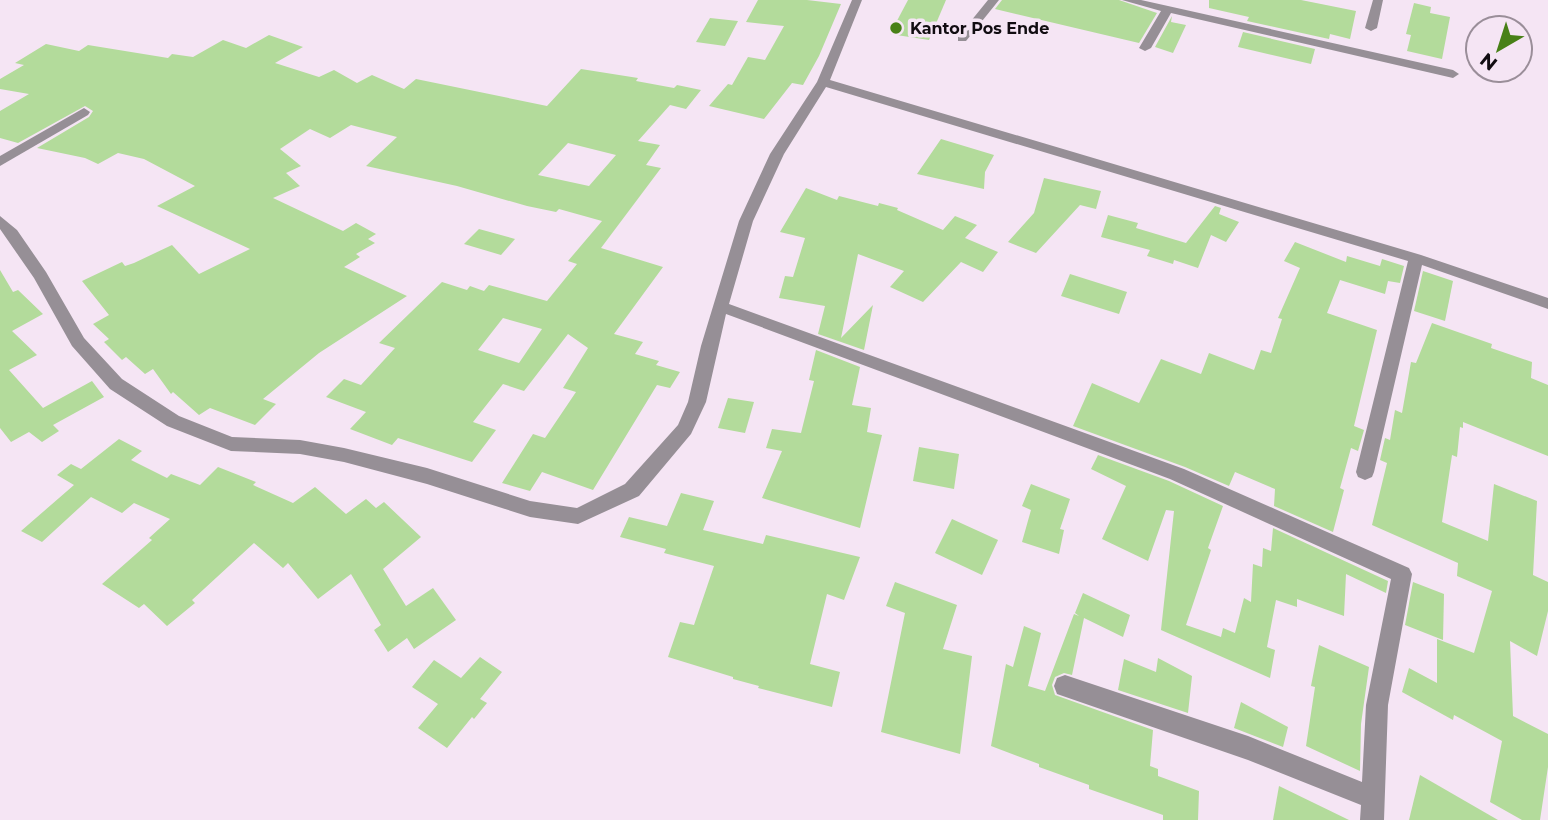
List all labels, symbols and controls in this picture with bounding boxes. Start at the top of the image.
north arrow [1464,14,1534,84]
place label: Kantor Pos Ende [910,19,1049,38]
marker: Kantor Pos Ende [888,20,904,36]
text: N [1475,48,1502,76]

